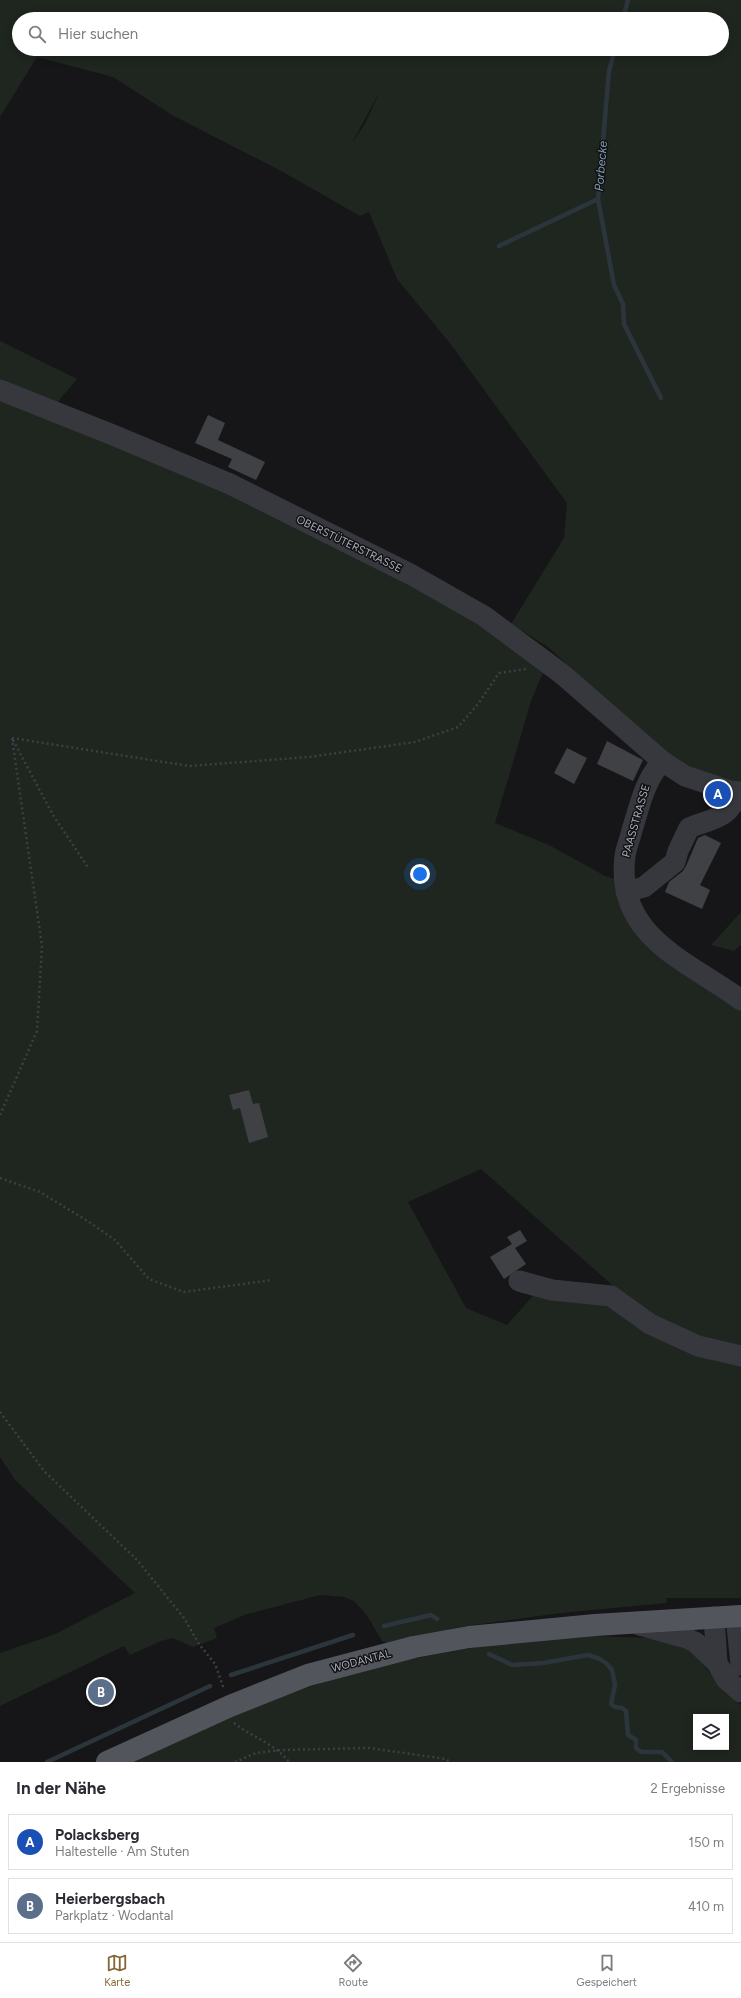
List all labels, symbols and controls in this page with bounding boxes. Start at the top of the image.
search box [12,12,729,56]
icon: search [26,23,48,45]
text: Hier suchen [58,25,138,43]
water label: Porbecke [592,140,610,192]
street label: OBERSTÜTERSTRASSE [294,512,404,575]
pin: A [705,779,731,809]
street label: PAASSTRASSE [619,783,653,859]
your location [410,864,430,884]
street label: WODANTAL [330,1647,392,1675]
pin: B [88,1677,114,1707]
map controls [693,1714,729,1750]
button: layers [693,1714,729,1750]
text: In der Nähe [16,1778,106,1798]
text: 2 Ergebnisse [651,1781,725,1796]
text: Polacksberg [55,1826,140,1844]
text: A [25,1835,35,1850]
text: 150 m [689,1835,724,1850]
text: Haltestelle · Am Stuten [55,1844,189,1859]
text: Heierbergsbach [55,1890,165,1908]
text: B [26,1899,34,1914]
text: 410 m [688,1899,724,1914]
text: Parkplatz · Wodantal [55,1908,173,1923]
tab: Karte [104,1952,130,1989]
tab: Route [338,1952,368,1989]
tab: Gespeichert [576,1952,637,1989]

